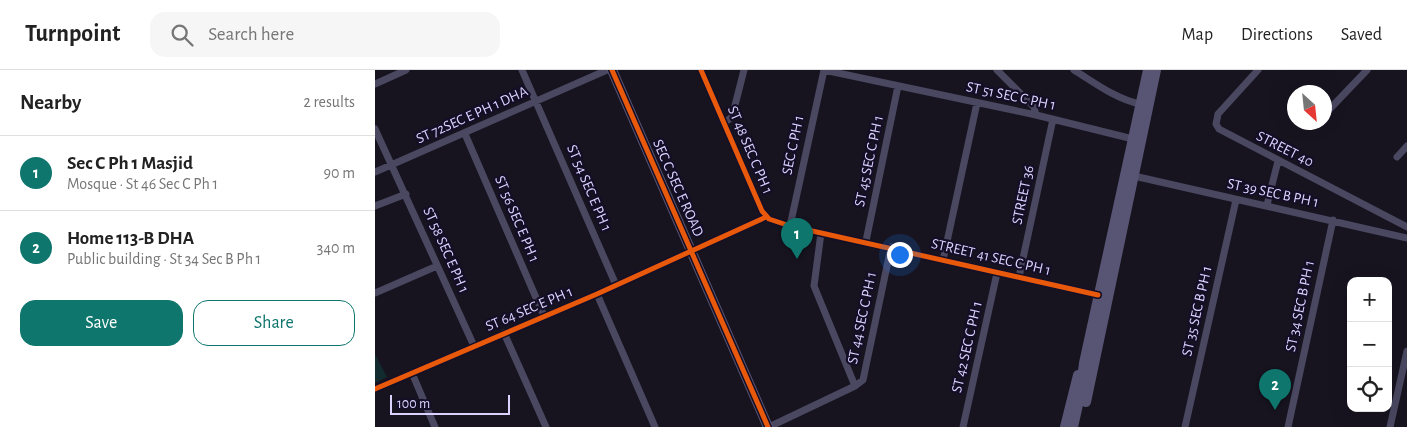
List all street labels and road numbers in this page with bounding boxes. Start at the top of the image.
street label: ST 51 SEC C PH 1 [965,79,1057,113]
street label: ST 72SEC E PH 1 DHA [414,83,530,146]
street label: ST 48 SEC C PH 1 [725,104,775,196]
street label: SEC C PH 1 [779,114,807,176]
street label: ST 45 SEC C PH 1 [852,114,886,208]
street label: STREET 40 [1254,128,1316,170]
street label: SEC C SEC E ROAD [650,137,706,239]
street label: ST 54 SEC E PH 1 [564,143,614,233]
street label: STREET 36 [1009,164,1037,226]
street label: ST 56 SEC E PH 1 [492,174,542,264]
street label: ST 39 SEC B PH 1 [1226,176,1320,210]
street label: ST 58 SEC E PH 1 [420,205,472,295]
street label: STREET 41 SEC C PH 1 [930,236,1052,278]
street label: ST 34 SEC B PH 1 [1283,259,1317,353]
street label: ST 35 SEC B PH 1 [1179,264,1215,358]
street label: ST 44 SEC C PH 1 [845,271,879,365]
street label: ST 64 SEC E PH 1 [483,284,575,334]
street label: ST 42 SEC C PH 1 [949,300,985,394]

